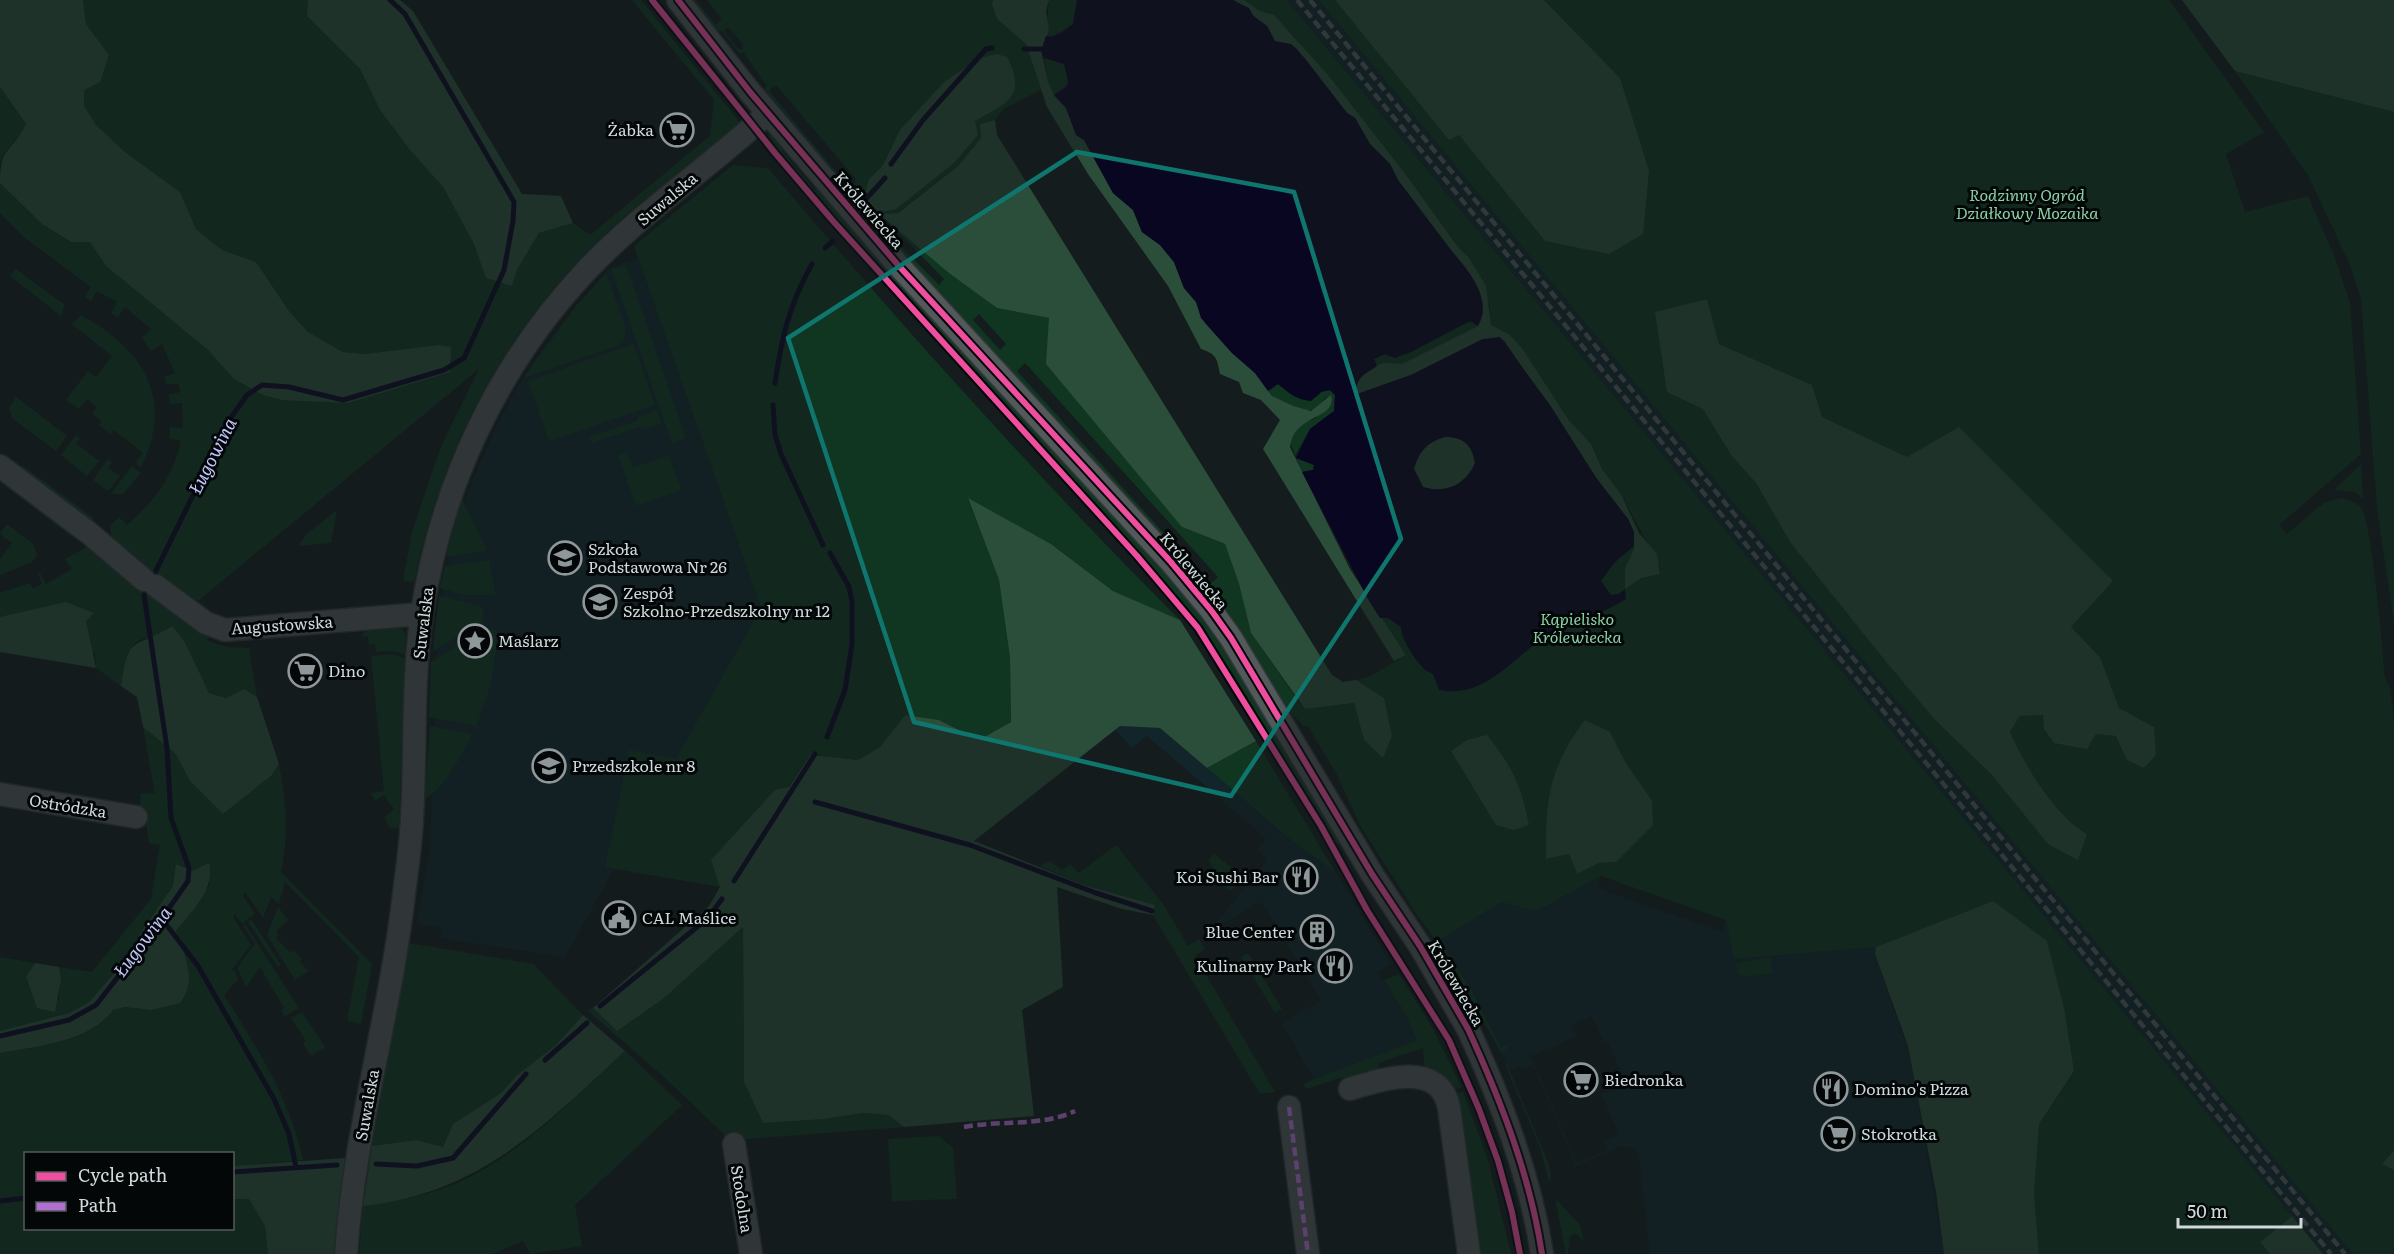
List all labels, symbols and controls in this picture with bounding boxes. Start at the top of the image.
supermarket icon: Żabka [659,112,695,148]
place label: Żabka [608,117,654,141]
street label: Królewiecka [829,165,910,254]
street label: Suwalska [631,166,702,231]
park label: Rodzinny Ogród Działkowy Mozaika [1956,182,2099,224]
water label: Ługowina [181,412,243,498]
street label: Królewiecka [1155,526,1235,615]
place label: Szkoła Podstawowa Nr 26 [588,536,727,578]
school or university icon: Szkoła Podstawowa Nr 26 [547,540,583,576]
place label: Zespół Szkolno-Przedszkolny nr 12 [623,580,830,622]
school or university icon: Zespół Szkolno-Przedszkolny nr 12 [582,584,618,620]
street label: Suwalska [406,585,438,660]
park label: Kąpielisko Królewiecka [1532,606,1622,648]
street label: Augustowska [230,608,334,640]
place icon: Maślarz [457,623,493,659]
place label: Maślarz [498,628,559,652]
supermarket icon: Dino [287,653,323,689]
place label: Dino [328,658,365,682]
school or university icon: Przedszkole nr 8 [531,748,567,784]
place label: Przedszkole nr 8 [572,753,696,777]
street label: Ostródzka [28,787,109,823]
restaurant icon: Koi Sushi Bar [1283,859,1319,895]
place label: Koi Sushi Bar [1176,864,1278,888]
water label: Ługowina [106,899,178,982]
public building icon: CAL Maślice [601,900,637,936]
place label: CAL Maślice [642,905,736,929]
building icon: Blue Center [1299,914,1335,950]
place label: Blue Center [1205,919,1294,943]
street label: Królewiecka [1423,935,1491,1030]
restaurant icon: Kulinarny Park [1317,948,1353,984]
place label: Kulinarny Park [1196,953,1312,977]
supermarket icon: Biedronka [1563,1062,1599,1098]
street label: Suwalska [348,1067,384,1143]
place label: Biedronka [1604,1067,1684,1091]
restaurant icon: Domino's Pizza [1813,1071,1849,1107]
place label: Domino's Pizza [1854,1076,1969,1100]
supermarket icon: Stokrotka [1820,1116,1856,1152]
place label: Stokrotka [1861,1121,1937,1145]
legend [24,1152,234,1230]
text: Cycle path [78,1161,167,1188]
street label: Stodolna [726,1163,760,1235]
text: Path [78,1191,117,1218]
scale bar [2178,1191,2301,1229]
text: 50 m [2187,1197,2228,1224]

